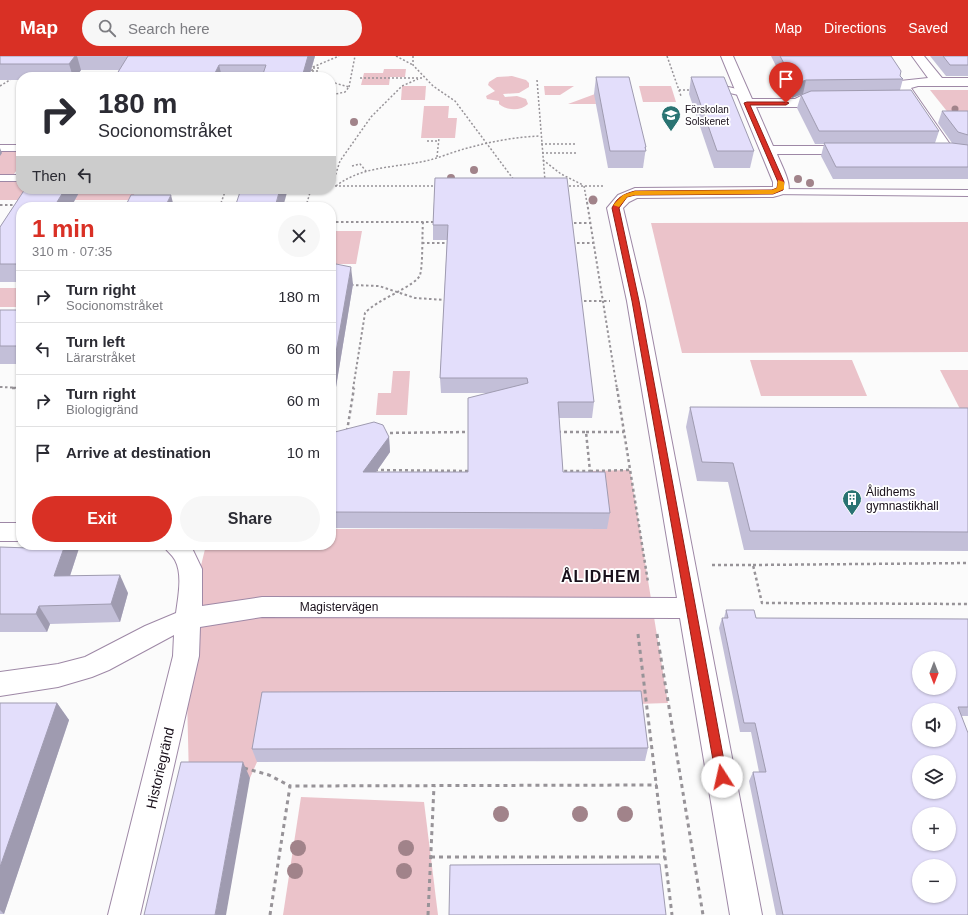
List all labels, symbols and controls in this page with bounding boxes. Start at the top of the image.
search box [82,10,362,46]
text: Map [20,17,58,38]
icon: search [96,17,118,39]
text: Search here [128,20,210,37]
text: Map [775,20,802,36]
text: Directions [824,20,886,36]
text: Saved [908,20,948,36]
pin [769,62,803,103]
icon: arrive [775,68,797,90]
icon: right [32,88,84,140]
text: 180 m [98,88,177,119]
school or university icon: Förskolan Solskenet [660,104,682,132]
place label: Förskolan Solskenet [685,104,729,127]
text: Socionomstråket [98,121,232,141]
icon: left [74,164,96,186]
text: Then [32,167,66,184]
text: 1 min [32,215,95,242]
button: close [278,215,320,257]
text: 310 m · 07:35 [32,244,112,259]
text: Turn right [66,281,136,298]
icon: right [32,286,54,308]
text: 180 m [278,288,320,305]
text: Socionomstråket [66,298,163,313]
text: Turn left [66,333,125,350]
icon: left [32,338,54,360]
text: 60 m [287,340,320,357]
text: Lärarstråket [66,350,135,365]
text: Turn right [66,385,136,402]
icon: right [32,390,54,412]
text: 60 m [287,392,320,409]
text: Biologigränd [66,402,138,417]
icon: arrive [32,442,54,464]
text: Arrive at destination [66,444,211,461]
text: 10 m [287,444,320,461]
place label: Ålidhems gymnastikhall [866,484,939,513]
building icon: Ålidhems gymnastikhall [841,488,863,516]
button: Exit [32,496,172,542]
button: Share [180,496,320,542]
district label: ÅLIDHEM [561,567,641,585]
street label: Magistervägen [300,600,378,614]
north arrow [912,651,956,695]
map controls [912,651,956,903]
button: sound [912,703,956,747]
street label: Historiegränd [143,726,177,810]
button: layers [912,755,956,799]
position arrow [701,756,743,798]
button: + [912,807,956,851]
button: − [912,859,956,903]

